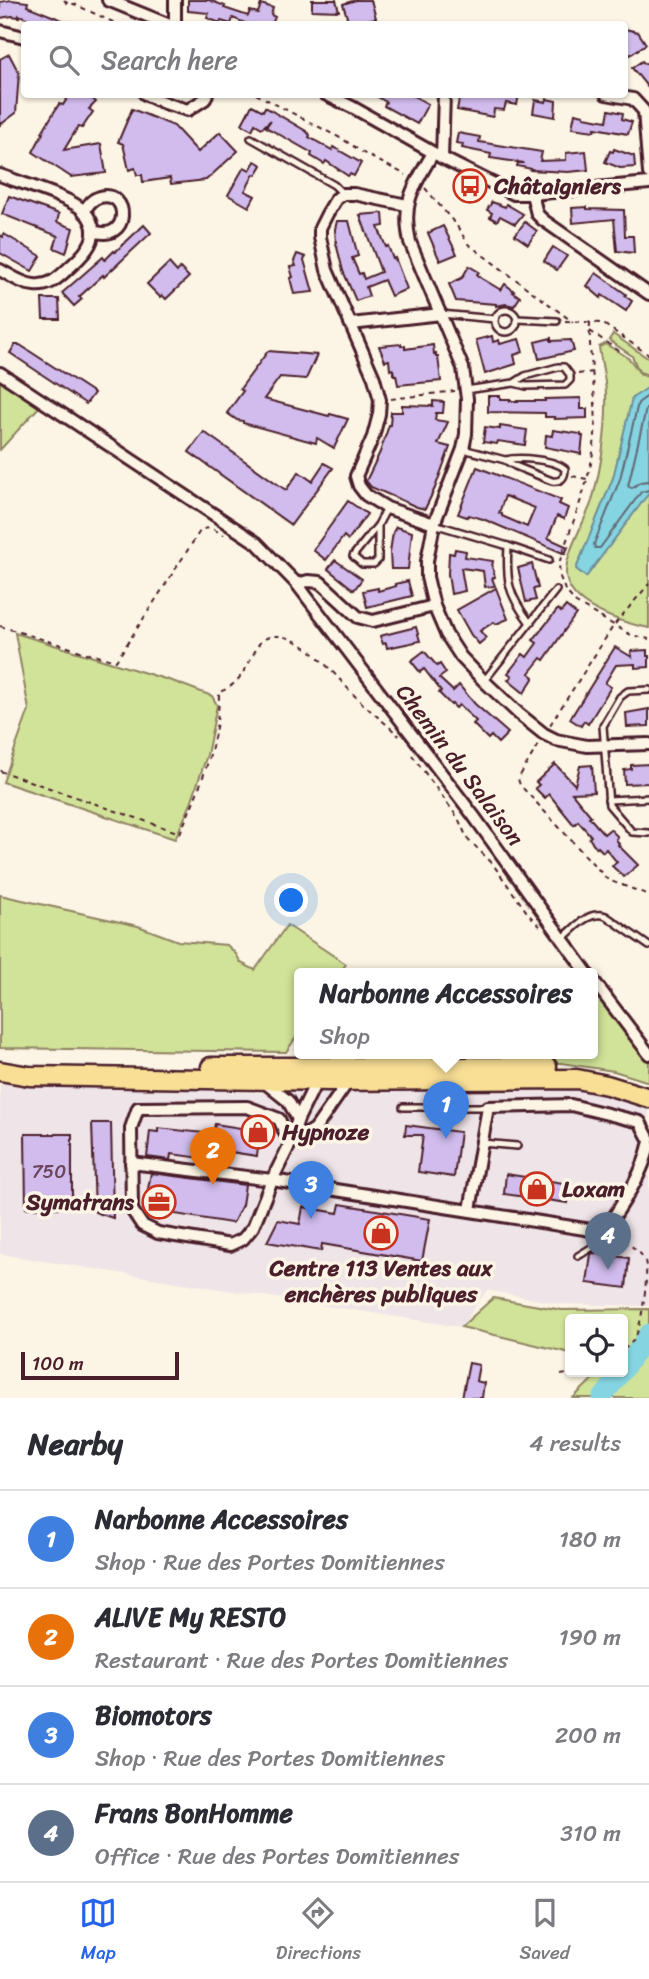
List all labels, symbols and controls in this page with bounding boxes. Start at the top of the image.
search box [21,21,628,98]
text: Search here [101,37,238,83]
icon: search [45,41,83,79]
place label: Châtaigniers [493,166,622,207]
bus stop icon: Châtaigniers [451,167,489,205]
street label: Chemin du Salaison [385,675,535,855]
your location [274,883,308,917]
popup [294,968,598,1059]
text: Narbonne Accessoires [320,970,572,1016]
text: Shop [320,1016,370,1057]
pin: 1 [423,1081,469,1139]
place label: Hypnoze [281,1112,369,1153]
shop icon: Hypnoze [239,1113,277,1151]
pin: 2 [190,1127,236,1185]
house number: 750 [32,1155,66,1188]
pin: 3 [288,1161,334,1219]
place label: Loxam [562,1169,626,1210]
shop icon: Loxam [518,1170,556,1208]
place label: Symatrans [25,1182,135,1223]
office icon: Symatrans [140,1183,178,1221]
pin: 4 [585,1212,631,1270]
shop icon: Centre 113 Ventes aux enchères publiques [362,1214,400,1252]
place label: Centre 113 Ventes aux enchères publiques [268,1248,493,1315]
map controls [565,1314,628,1377]
button: locate [565,1314,628,1377]
text: 100 m [32,1347,84,1380]
scale bar [21,1349,178,1381]
text: Nearby [28,1417,123,1471]
text: 4 results [529,1423,621,1464]
text: Narbonne Accessoires [95,1496,348,1542]
text: 1 [46,1519,56,1560]
text: 180 m [559,1519,621,1560]
text: Shop · Rue des Portes Domitiennes [95,1542,445,1583]
text: ALIVE My RESTO [95,1594,286,1640]
text: 2 [44,1617,58,1658]
text: 190 m [559,1617,621,1658]
text: Restaurant · Rue des Portes Domitiennes [95,1640,508,1681]
text: Biomotors [95,1692,212,1738]
text: 3 [45,1715,57,1756]
text: 200 m [555,1715,621,1756]
text: Shop · Rue des Portes Domitiennes [95,1738,445,1779]
text: Frans BonHomme [95,1790,293,1836]
text: 4 [44,1813,58,1854]
text: 310 m [560,1813,621,1854]
text: Office · Rue des Portes Domitiennes [95,1836,459,1877]
tab: Map [79,1894,117,1969]
tab: Directions [276,1894,361,1969]
tab: Saved [520,1894,570,1969]

